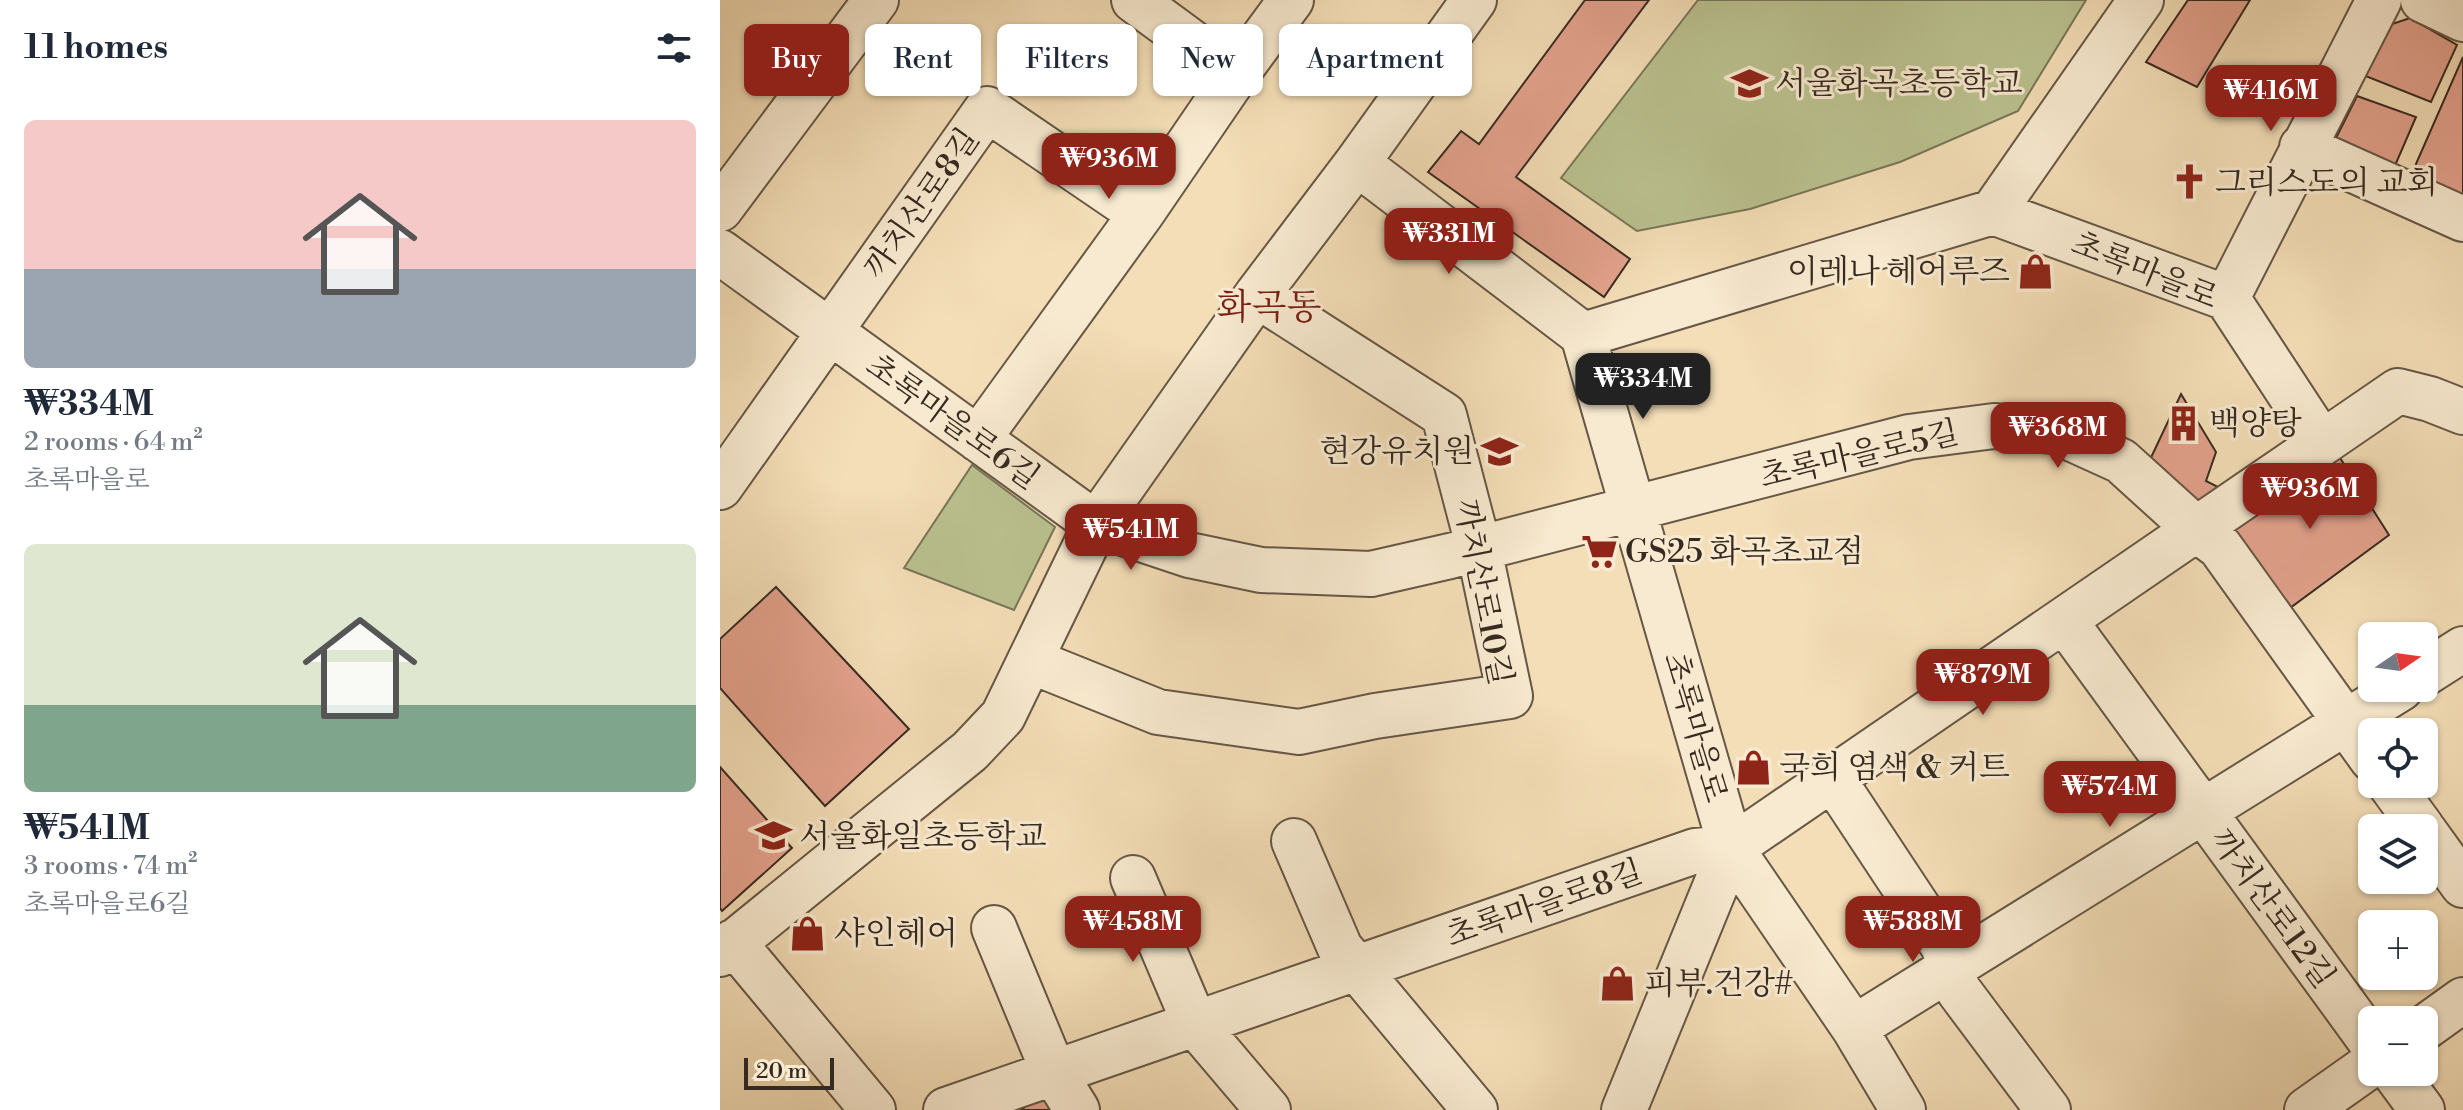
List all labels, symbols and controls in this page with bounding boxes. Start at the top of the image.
chip: Buy [744,24,849,96]
chip: Rent [865,24,981,96]
chip: Filters [997,24,1137,96]
chip: New [1153,24,1263,96]
chip: Apartment [1279,24,1472,96]
icon: filters [652,26,696,70]
text: 11 homes [24,27,168,69]
school or university icon: 서울화곡초등학교 [1730,64,1768,102]
place label: 서울화곡초등학교 [1775,64,2022,104]
pin: ₩416M [2215,65,2327,133]
text: ₩416M [2223,75,2319,107]
street label: 까치산로8길 [855,121,988,286]
pin: ₩936M [1053,133,1165,201]
text: ₩936M [1060,143,1158,175]
church icon: 그리스도의 교회 [2170,163,2208,201]
place label: 그리스도의 교회 [2215,163,2438,203]
icon: home [288,172,432,316]
pin: ₩331M [1393,208,1505,276]
text: ₩331M [1402,218,1496,250]
street label: 초록마을로 [2065,223,2224,318]
place label: 이레나 헤어루즈 [1787,252,2010,292]
shop icon: 이레나 헤어루즈 [2017,252,2055,290]
district label: 화곡동 [1217,286,1321,331]
street label: 초록마을로6길 [858,345,1047,498]
pin: ₩334M [1587,353,1699,421]
text: ₩334M [1593,363,1693,395]
text: ₩334M [24,384,154,426]
pin: ₩368M [2002,402,2114,470]
building icon: 백양탕 [2164,404,2202,442]
place label: 백양탕 [2209,404,2302,444]
text: ₩368M [2009,412,2107,444]
street label: 초록마을로5길 [1756,413,1963,497]
text: 2 rooms · 64 m² [24,426,203,458]
place label: 현강유치원 [1319,432,1474,472]
school or university icon: 현강유치원 [1481,432,1519,470]
pin: ₩936M [2254,463,2366,531]
text: 초록마을로 [24,464,150,496]
text: ₩936M [2261,473,2359,505]
street label: 까치산로10길 [1445,496,1521,689]
pin: ₩541M [1075,504,1187,572]
text: ₩541M [1083,514,1179,546]
supermarket icon: GS25 화곡초교점 [1580,532,1618,570]
place label: GS25 화곡초교점 [1625,532,1864,572]
icon: home [288,596,432,740]
north arrow [2358,622,2438,702]
map controls [2358,622,2438,1086]
street label: 초록마을로 [1655,647,1736,807]
pin: ₩879M [1927,649,2039,717]
text: ₩879M [1934,659,2032,691]
button: locate [2358,718,2438,798]
shop icon: 국희 염색 & 커트 [1734,748,1772,786]
place label: 국희 염색 & 커트 [1779,748,2010,788]
pin: ₩574M [2054,761,2166,829]
text: ₩574M [2062,771,2158,803]
text: ₩541M [24,808,150,850]
button: layers [2358,814,2438,894]
school or university icon: 서울화일초등학교 [754,817,792,855]
place label: 서울화일초등학교 [799,817,1046,857]
street label: 까치산로12길 [2201,821,2343,996]
text: 3 rooms · 74 m² [24,850,197,882]
street label: 초록마을로8길 [1441,852,1648,956]
text: 초록마을로6길 [24,888,190,920]
pin: ₩458M [1077,896,1189,964]
pin: ₩588M [1857,896,1969,964]
text: ₩458M [1083,906,1183,938]
text: ₩588M [1863,906,1963,938]
button: + [2358,910,2438,990]
shop icon: 샤인헤어 [789,914,827,952]
place label: 샤인헤어 [834,914,958,954]
shop icon: 피부.건강# [1599,964,1637,1002]
place label: 피부.건강# [1644,964,1793,1004]
button: − [2358,1006,2438,1086]
scale bar [744,1054,834,1090]
text: 20 m [756,1058,807,1085]

